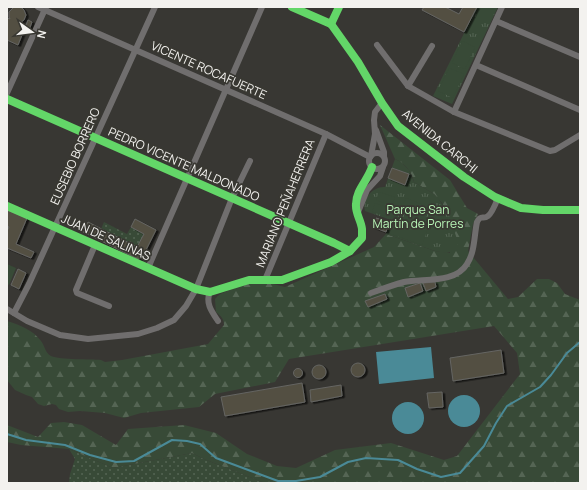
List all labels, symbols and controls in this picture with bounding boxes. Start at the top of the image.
north arrow [12,12,52,52]
text: N [34,29,50,40]
street label: VICENTE ROCAFUERTE [148,37,270,103]
street label: EUSEBIO BORRERO [46,104,104,207]
street label: AVENIDA CARCHI [399,105,481,177]
street label: PEDRO VICENTE MALDONADO [106,123,263,205]
street label: MARIANO PEÑAHERRERA [251,136,319,270]
park label: Parque San Martín de Porres [373,201,463,232]
street label: JUAN DE SALINAS [59,210,153,264]

